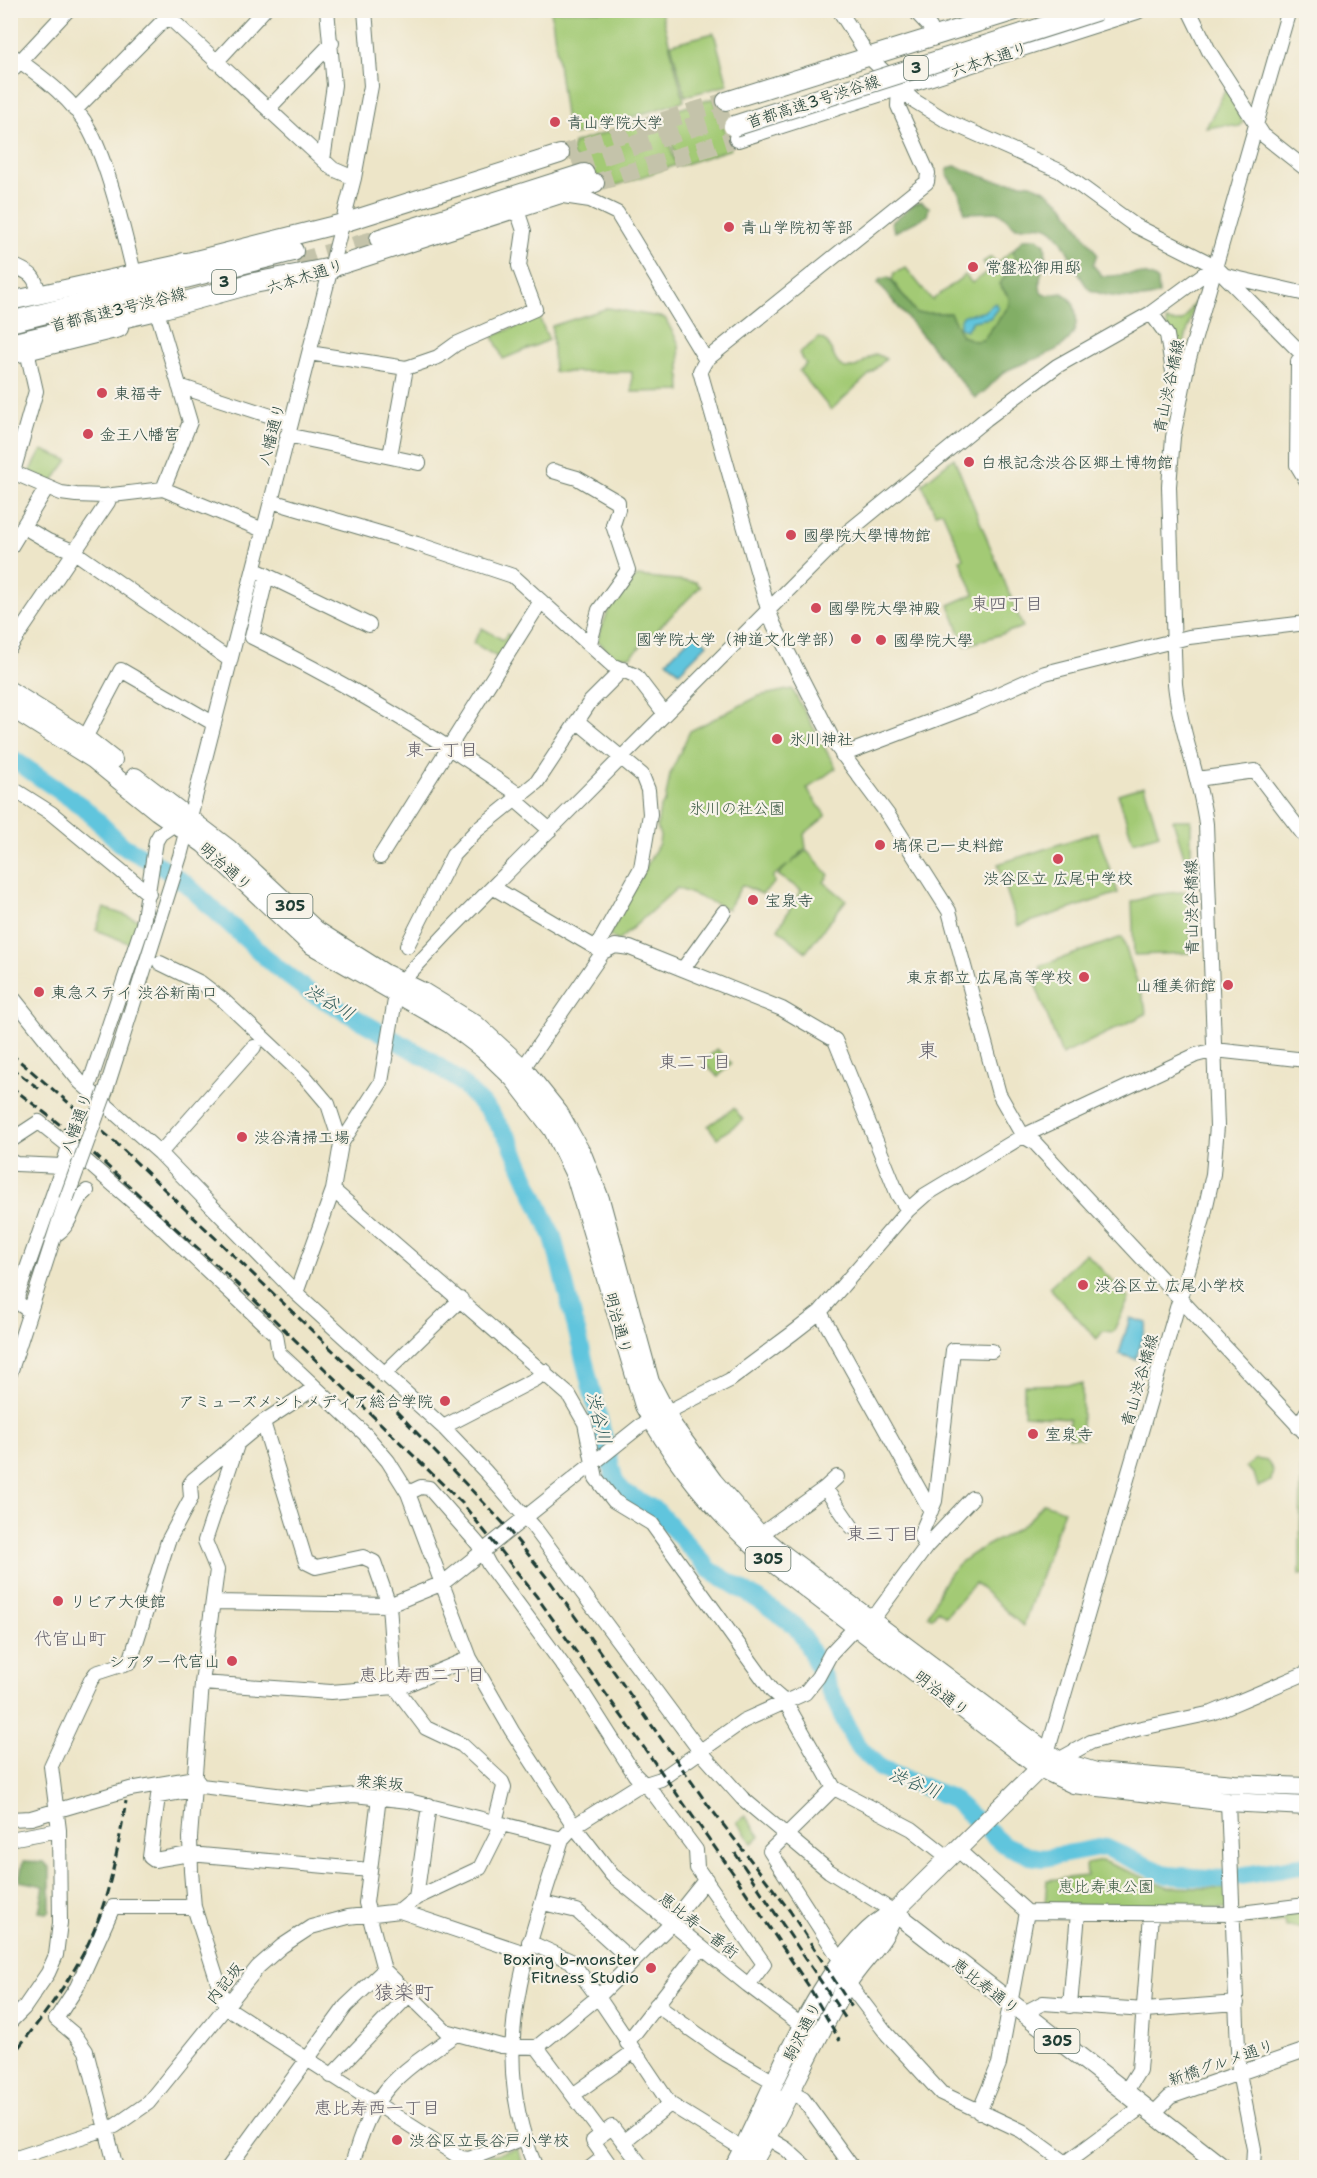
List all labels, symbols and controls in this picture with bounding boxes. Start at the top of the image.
street label: 六本木通り [948,37,1030,82]
road number: 3 [904,56,928,80]
street label: 首都高速3号渋谷線 [744,70,883,133]
place label: 青山学院大学 [567,112,663,133]
marker: 青山学院大学 [548,115,562,129]
place label: 青山学院初等部 [741,217,853,238]
marker: 青山学院初等部 [722,220,736,234]
street label: 六本木通り [264,254,346,299]
place label: 常盤松御用邸 [985,257,1081,278]
marker: 常盤松御用邸 [966,260,980,274]
road number: 3 [212,270,236,294]
street label: 首都高速3号渋谷線 [48,282,188,337]
street label: 青山渋谷橋線 [1148,337,1189,435]
place label: 東福寺 [114,383,162,404]
marker: 東福寺 [95,386,109,400]
street label: 八幡通り [253,400,290,468]
place label: 金王八幡宮 [100,424,180,445]
marker: 金王八幡宮 [81,427,95,441]
place label: 白根記念渋谷区郷土博物館 [981,452,1173,473]
marker: 白根記念渋谷区郷土博物館 [962,455,976,469]
place label: 國學院大學博物館 [803,525,931,546]
marker: 國學院大學博物館 [784,528,798,542]
district label: 東四丁目 [971,592,1043,616]
place label: 國學院大學神殿 [828,598,940,619]
marker: 國學院大學神殿 [809,601,823,615]
place label: 國学院大学（神道文化学部） [636,629,844,650]
place label: 國學院大學 [893,630,973,651]
marker: 國学院大学（神道文化学部） [849,632,863,646]
marker: 國學院大學 [874,633,888,647]
place label: 氷川神社 [789,729,853,750]
marker: 氷川神社 [770,732,784,746]
district label: 東一丁目 [406,738,478,762]
park label: 氷川の社公園 [689,798,785,819]
place label: 塙保己一史料館 [892,835,1004,856]
street label: 明治通り [195,837,256,896]
marker: 塙保己一史料館 [873,838,887,852]
marker: 渋谷区立 広尾中学校 [1051,852,1065,866]
street label: 青山渋谷橋線 [1180,859,1203,955]
place label: 渋谷区立 広尾中学校 [983,868,1133,889]
place label: 宝泉寺 [765,890,813,911]
marker: 宝泉寺 [746,893,760,907]
road number: 305 [268,894,312,918]
place label: 東京都立 広尾高等学校 [907,967,1072,988]
marker: 東京都立 広尾高等学校 [1077,970,1091,984]
place label: 山種美術館 [1136,975,1216,996]
water label: 渋谷川 [301,978,359,1026]
marker: 山種美術館 [1221,978,1235,992]
place label: 東急ステイ 渋谷新南口 [51,982,217,1003]
marker: 東急ステイ 渋谷新南口 [32,985,46,999]
district label: 東 [918,1037,938,1063]
district label: 東二丁目 [659,1050,731,1074]
street label: 八幡通り [56,1090,97,1157]
place label: 渋谷清掃工場 [254,1127,350,1148]
marker: 渋谷清掃工場 [235,1130,249,1144]
place label: 渋谷区立 広尾小学校 [1095,1275,1244,1296]
marker: 渋谷区立 広尾小学校 [1076,1278,1090,1292]
street label: 明治通り [600,1289,637,1357]
street label: 青山渋谷橋線 [1116,1331,1163,1429]
water label: 渋谷川 [581,1389,617,1447]
place label: アミューズメントメディア総合学院 [178,1391,433,1412]
marker: アミューズメントメディア総合学院 [438,1394,452,1408]
place label: 室泉寺 [1045,1424,1093,1445]
marker: 室泉寺 [1026,1427,1040,1441]
district label: 東三丁目 [847,1522,919,1546]
road number: 305 [746,1547,790,1571]
place label: リビア大使館 [70,1591,166,1612]
marker: リビア大使館 [51,1594,65,1608]
district label: 代官山町 [34,1627,106,1651]
place label: シアター代官山 [109,1651,220,1672]
marker: シアター代官山 [225,1654,239,1668]
district label: 恵比寿西二丁目 [359,1663,485,1687]
street label: 明治通り [910,1665,973,1721]
water label: 渋谷川 [885,1762,945,1804]
street label: 衆楽坂 [355,1770,405,1795]
park label: 恵比寿東公園 [1058,1876,1154,1897]
street label: 恵比寿一番街 [654,1888,743,1963]
place label: Boxing b-monster Fitness Studio [503,1949,639,1988]
street label: 恵比寿通り [948,1953,1024,2019]
street label: 内記坂 [201,1958,248,2009]
marker: Boxing b-monster Fitness Studio [644,1961,658,1975]
district label: 猿楽町 [374,1979,434,2005]
street label: 駒沢通り [779,1998,826,2065]
road number: 305 [1034,2029,1080,2053]
street label: 新橋グルメ通り [1165,2035,1277,2090]
district label: 恵比寿西一丁目 [314,2096,440,2120]
place label: 渋谷区立長谷戸小学校 [409,2130,569,2151]
marker: 渋谷区立長谷戸小学校 [390,2133,404,2147]

